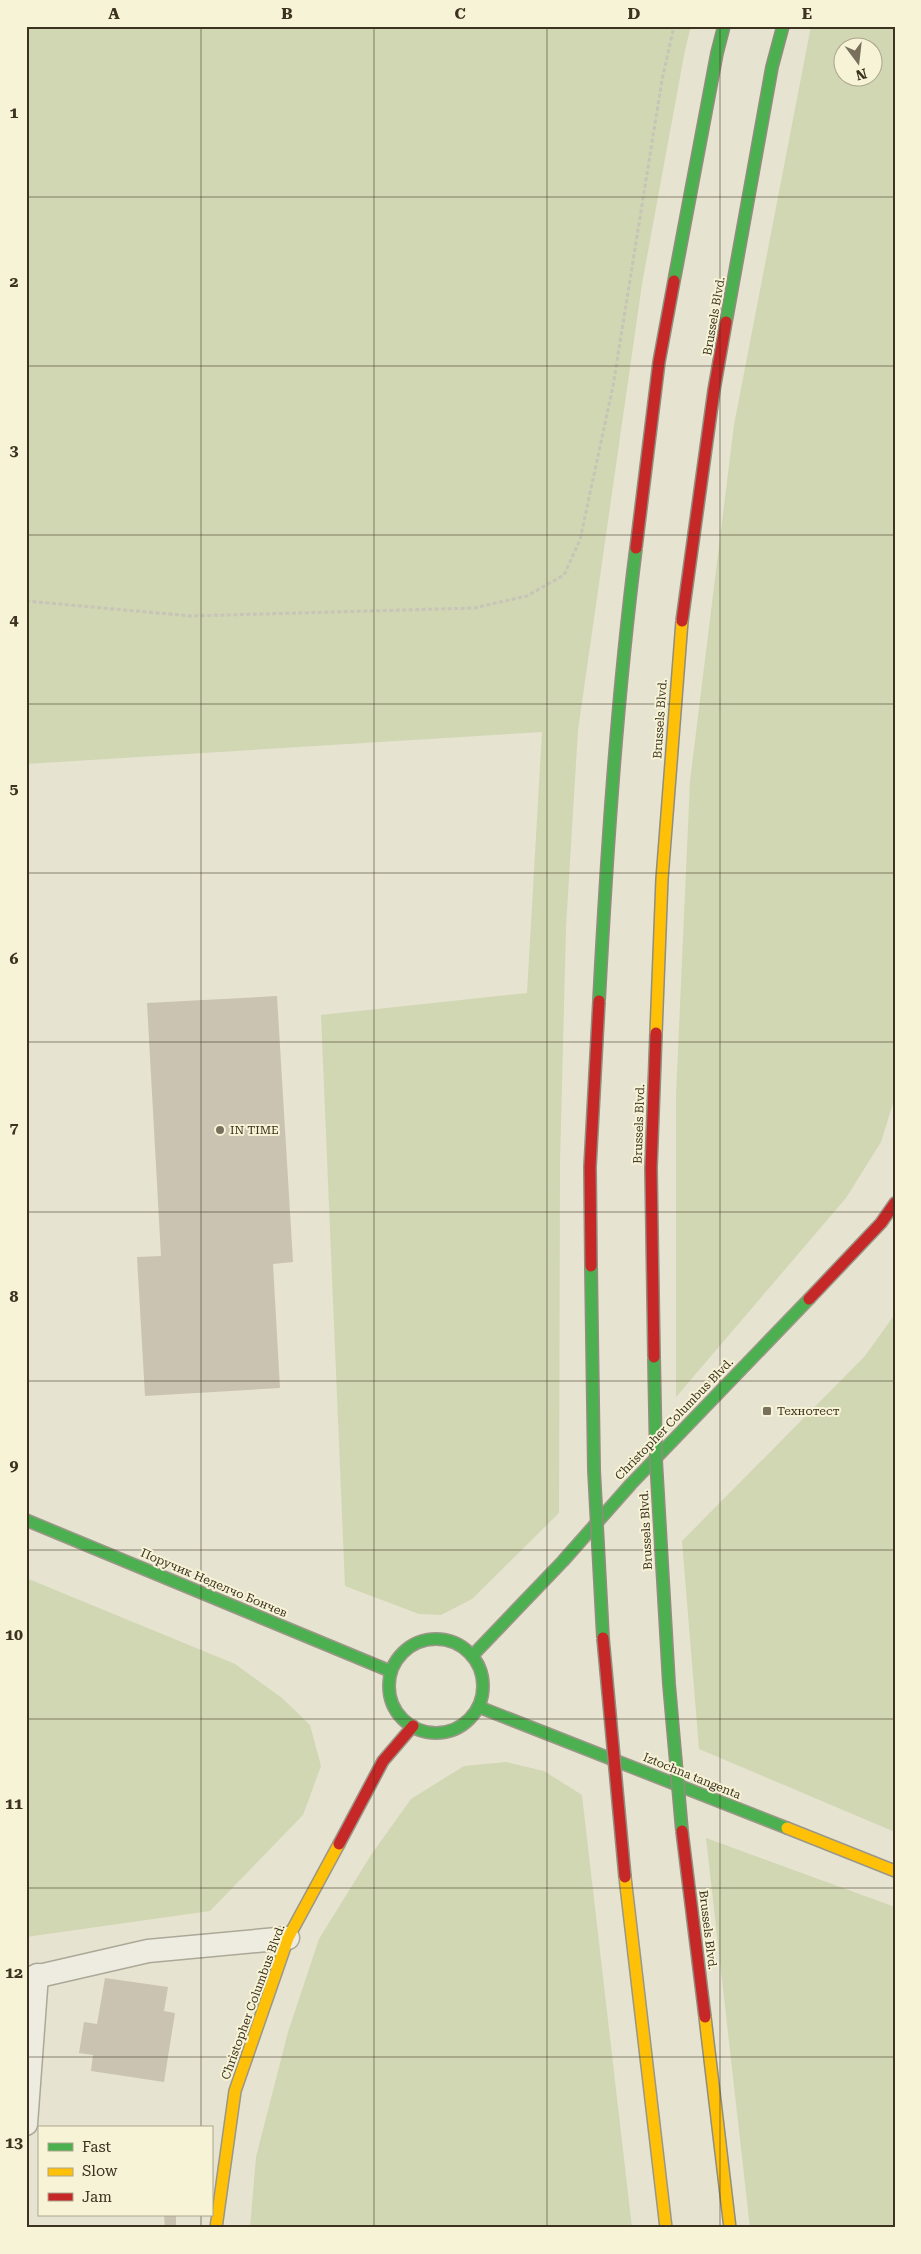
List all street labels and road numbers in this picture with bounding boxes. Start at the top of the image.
street label: Brussels Blvd. [700,275,728,357]
street label: Brussels Blvd. [650,679,670,759]
street label: Brussels Blvd. [631,1084,647,1164]
street label: Christopher Columbus Blvd. [612,1355,736,1483]
street label: Brussels Blvd. [637,1490,655,1570]
street label: Поручик Неделчо Бончев [139,1546,290,1620]
street label: Iztochna tangenta [641,1750,743,1802]
street label: Brussels Blvd. [696,1890,720,1970]
street label: Christopher Columbus Blvd. [218,1923,288,2081]

